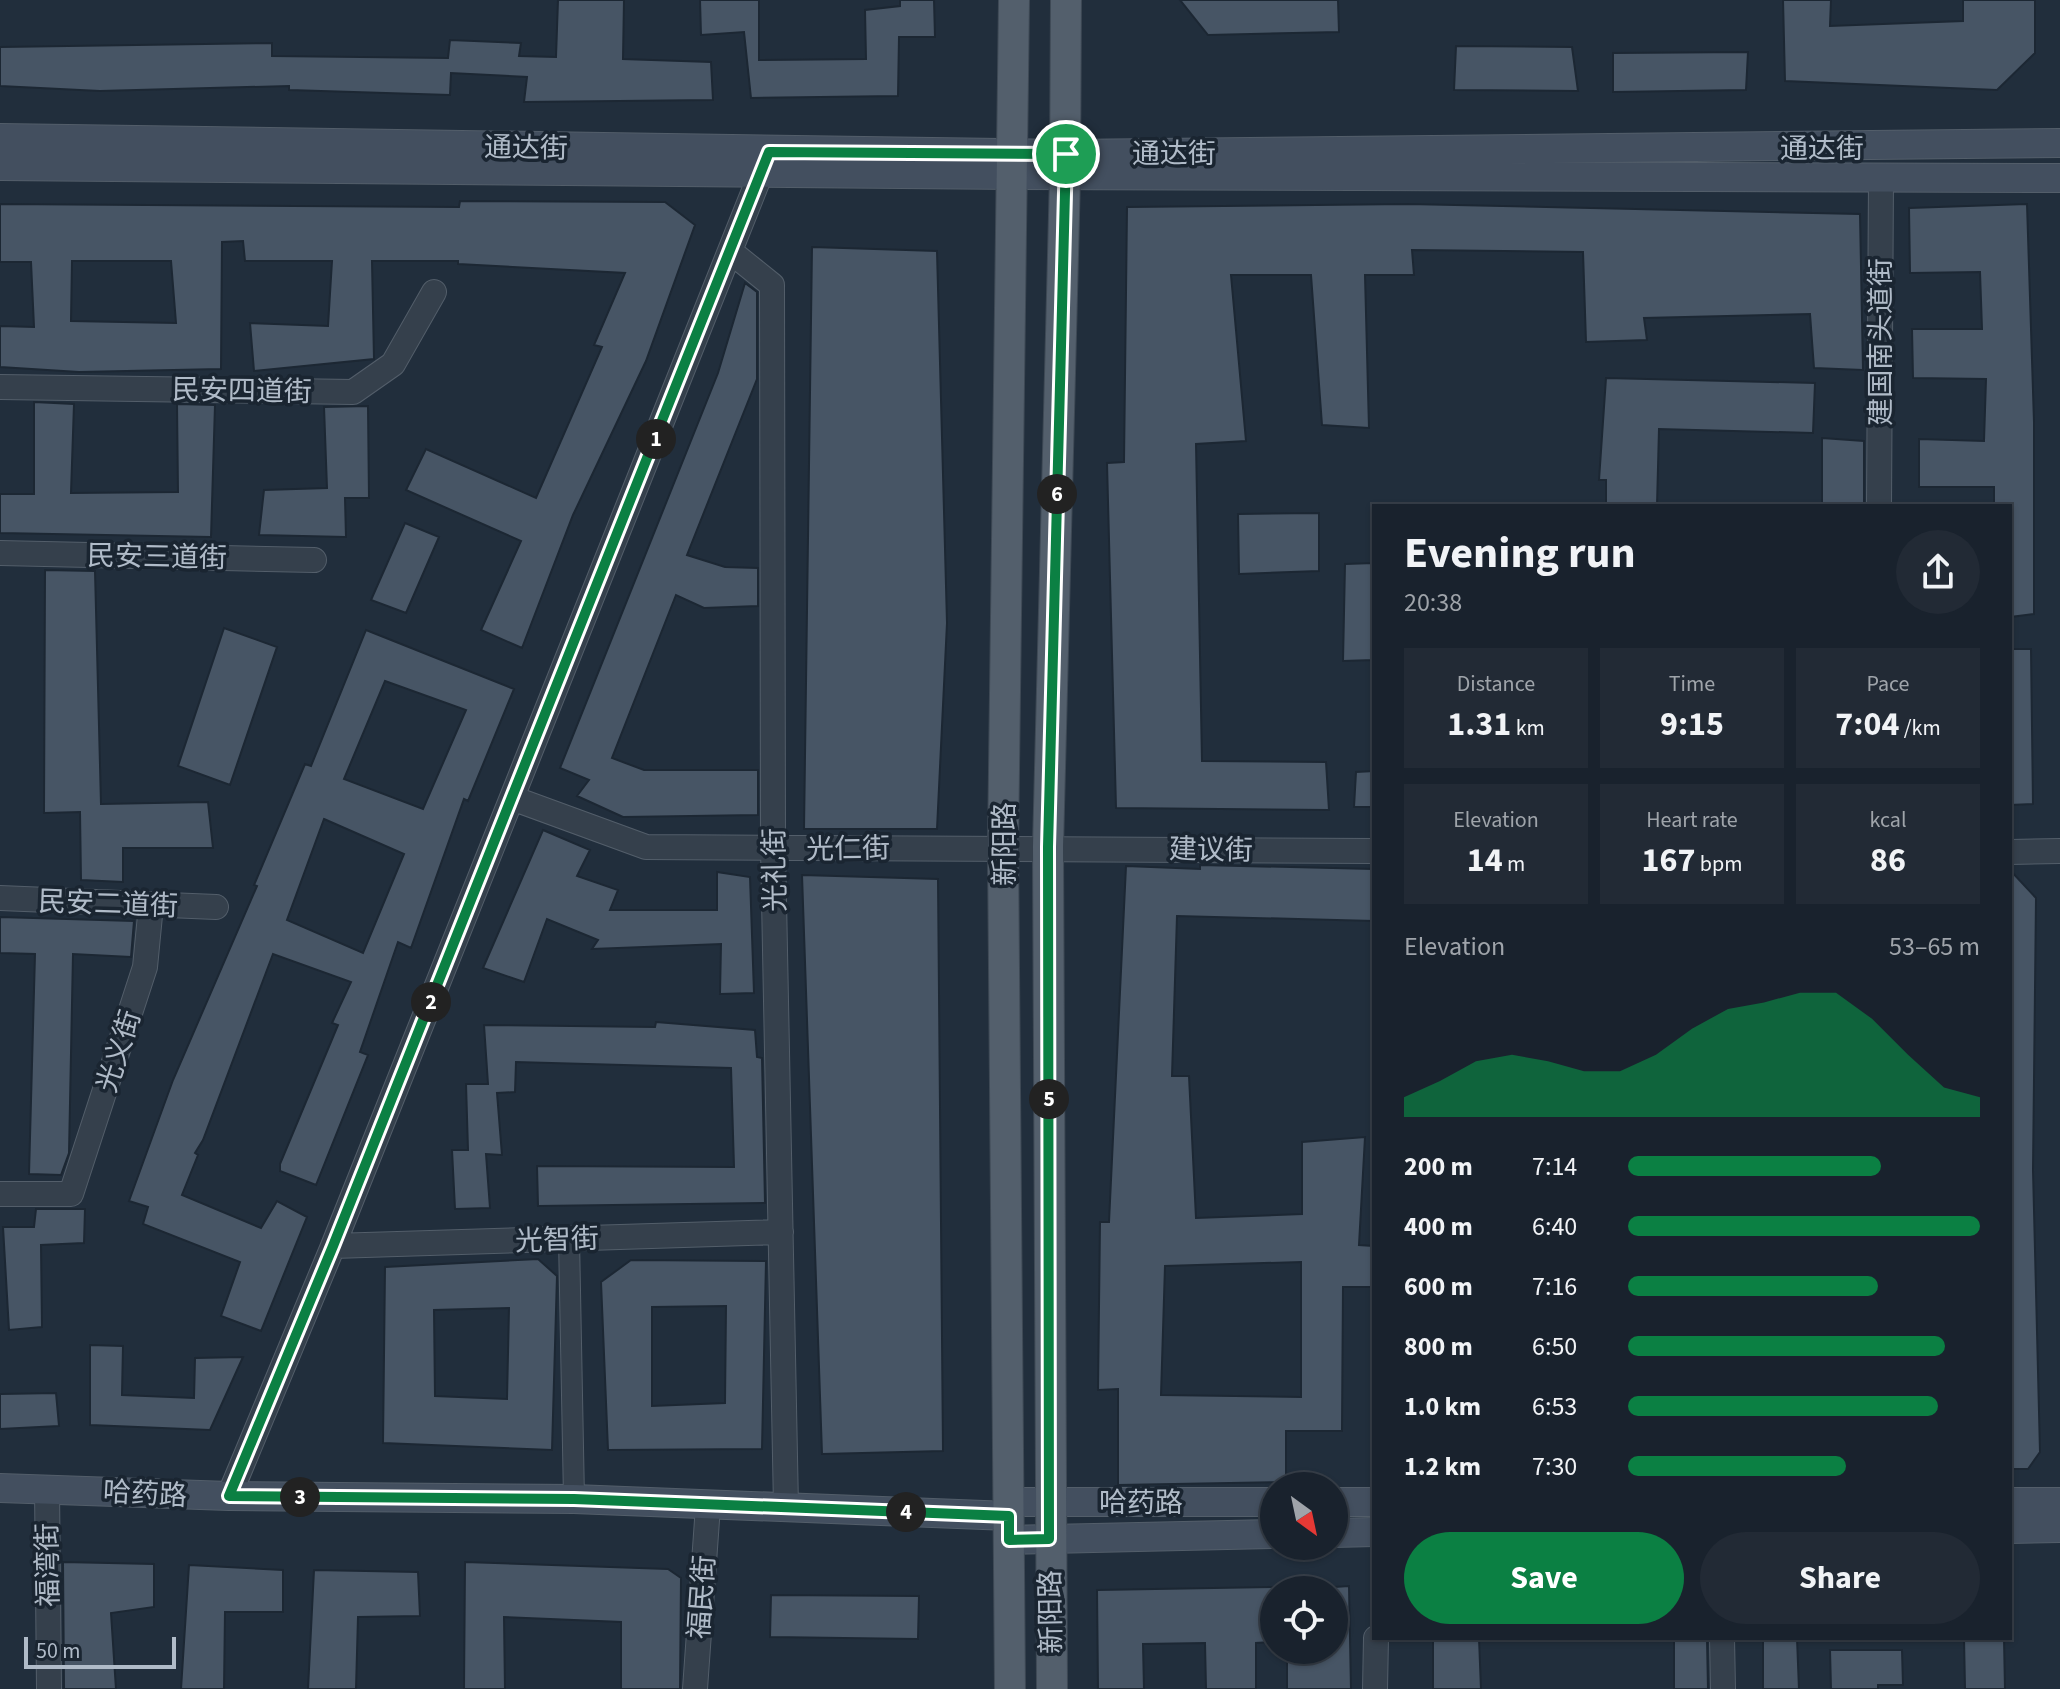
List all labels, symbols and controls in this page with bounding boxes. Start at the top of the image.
pin [1032,120,1100,188]
street label: 通达街 [484,127,568,169]
street label: 通达街 [1780,129,1864,169]
icon: arrive [1044,132,1088,176]
street label: 通达街 [1132,134,1216,174]
street label: 建国南头道街 [1861,258,1901,426]
street label: 民安四道街 [172,370,312,412]
pin: 1 [636,419,676,459]
text: 1 [650,423,662,455]
pin: 6 [1037,474,1077,514]
text: 6 [1051,478,1063,510]
text: Evening run [1404,522,1636,585]
button: share [1896,530,1980,614]
street label: 民安三道街 [87,536,227,578]
text: 20:38 [1404,584,1462,621]
text: Distance [1457,668,1535,700]
text: Time [1669,668,1715,700]
text: Pace [1866,668,1910,700]
text: 1.31 [1447,700,1511,749]
text: 9:15 [1660,700,1724,749]
text: 7:04 [1835,700,1899,749]
text: km [1511,712,1545,744]
text: /km [1899,712,1941,744]
street label: 新阳路 [985,802,1025,886]
text: Elevation [1453,804,1539,836]
text: Heart rate [1646,804,1738,836]
text: kcal [1869,804,1907,836]
street label: 光礼街 [754,828,796,912]
street label: 光仁街 [806,828,890,870]
street label: 建议街 [1169,829,1253,871]
text: 14 [1467,836,1503,885]
text: 167 [1642,836,1695,885]
text: 86 [1870,836,1906,885]
text: m [1503,848,1525,880]
text: bpm [1695,848,1742,880]
street label: 民安二道街 [37,882,179,926]
text: Elevation [1404,928,1505,965]
text: 53–65 m [1889,928,1980,965]
pin: 2 [411,982,451,1022]
text: 2 [425,986,437,1018]
street label: 光义街 [87,1005,151,1097]
pin: 5 [1029,1079,1069,1119]
text: 5 [1043,1083,1055,1115]
text: 200 m [1404,1148,1473,1185]
text: 7:14 [1532,1148,1577,1185]
text: 400 m [1404,1208,1473,1245]
text: 6:40 [1532,1208,1577,1245]
street label: 光智街 [514,1219,600,1261]
text: 600 m [1404,1268,1473,1305]
text: 7:16 [1532,1268,1577,1305]
text: 800 m [1404,1328,1473,1365]
text: 6:50 [1532,1328,1577,1365]
text: 1.0 km [1404,1388,1481,1425]
text: 6:53 [1532,1388,1577,1425]
text: 1.2 km [1404,1448,1481,1485]
text: 7:30 [1532,1448,1577,1485]
street label: 哈药路 [102,1472,188,1516]
north arrow [1260,1472,1348,1560]
map controls [1260,1472,1348,1664]
pin: 3 [280,1477,320,1517]
text: 3 [294,1481,306,1513]
street label: 哈药路 [1099,1483,1183,1523]
pin: 4 [886,1492,926,1532]
text: 4 [900,1496,912,1528]
street label: 福湾街 [27,1523,69,1607]
button: Save [1404,1532,1684,1624]
button: Share [1700,1532,1980,1624]
street label: 福民街 [679,1554,725,1640]
street label: 新阳路 [1030,1570,1072,1654]
button: locate [1260,1576,1348,1664]
scale bar [24,1633,176,1669]
text: 50 m [36,1635,81,1667]

